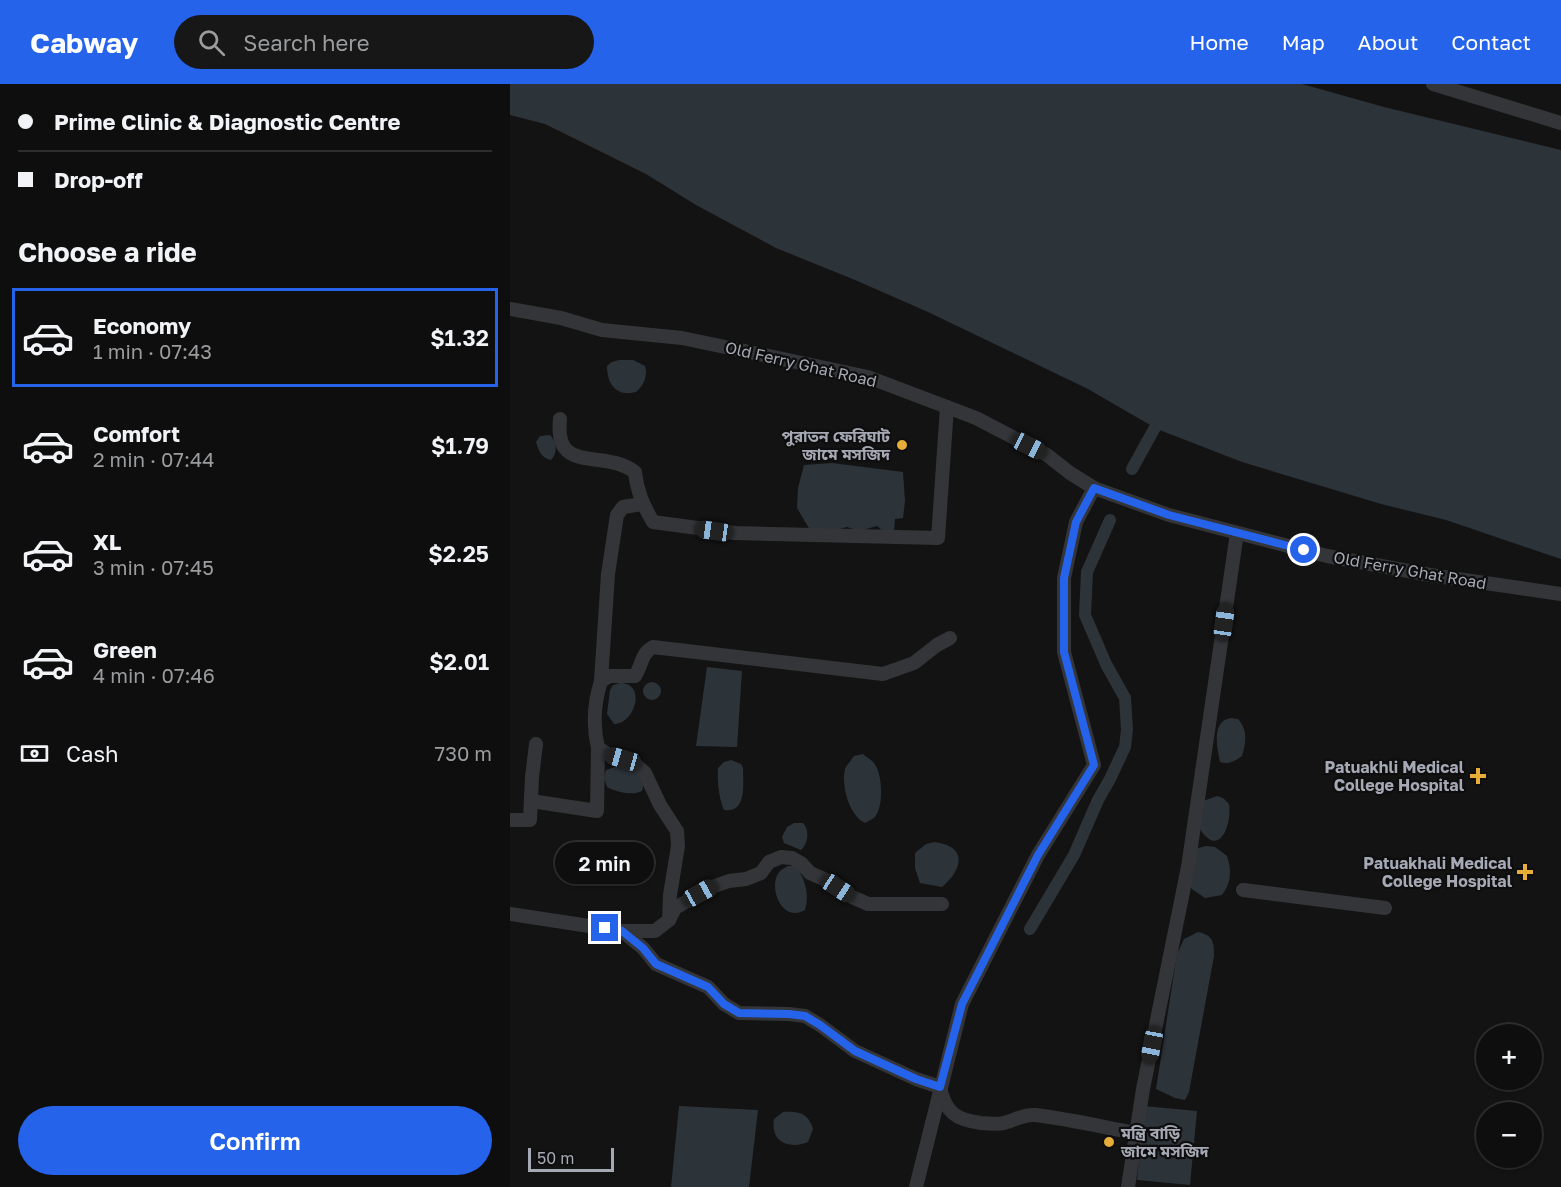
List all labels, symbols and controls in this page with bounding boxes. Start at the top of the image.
search box [174,15,594,69]
text: Cabway [30,26,138,59]
icon: search [195,26,228,59]
text: Search here [243,29,369,56]
text: Home [1189,29,1249,55]
text: Map [1282,29,1325,55]
text: About [1358,29,1418,55]
text: Contact [1451,29,1531,55]
text: Prime Clinic & Diagnostic Centre [54,108,400,135]
text: Drop-off [54,166,143,193]
text: Choose a ride [18,236,197,268]
icon: car [21,311,75,365]
text: Economy [93,312,191,339]
text: $1.32 [430,324,489,351]
street label: Old Ferry Ghat Road [723,337,879,391]
text: 1 min · 07:43 [93,339,212,363]
icon: car [21,419,75,473]
text: Comfort [93,420,180,447]
place label: পুরাতন ফেরিঘাট জামে মসজিদ [782,426,891,464]
car [1009,430,1049,462]
text: $1.79 [431,432,489,459]
marker: পুরাতন ফেরিঘাট জামে মসজিদ [895,438,909,452]
text: 2 min · 07:44 [93,447,214,471]
car [695,520,733,542]
icon: car [21,527,75,581]
text: XL [93,528,121,555]
route start [1290,536,1317,563]
text: $2.25 [428,540,489,567]
street label: Old Ferry Ghat Road [1332,547,1488,593]
text: 3 min · 07:45 [93,555,214,579]
car [1213,603,1235,641]
icon: car [21,635,75,689]
text: Green [93,636,157,663]
text: $2.01 [429,648,489,675]
text: 4 min · 07:46 [93,663,215,687]
icon: cash [18,737,51,770]
text: Cash [66,740,119,767]
text: 730 m [435,741,492,765]
car [603,745,643,773]
place label: Patuakhli Medical College Hospital [1325,757,1465,795]
marker: Patuakhli Medical College Hospital [1469,767,1487,785]
callout: 2 min [556,841,654,883]
text: 2 min [579,851,631,875]
place label: Patuakhali Medical College Hospital [1363,853,1513,891]
marker: Patuakhali Medical College Hospital [1516,863,1534,881]
car [818,871,858,905]
car [680,876,720,910]
route end [591,914,618,941]
map controls [1476,1024,1542,1168]
button: + [1476,1024,1542,1090]
car [1140,1026,1164,1064]
button: − [1476,1102,1542,1168]
button: Confirm [18,1106,492,1175]
place label: মন্ত্রি বাড়ি জামে মসজিদ [1120,1123,1210,1161]
marker: মন্ত্রি বাড়ি জামে মসজিদ [1102,1135,1116,1149]
scale bar [528,1145,614,1172]
text: 50 m [537,1148,574,1168]

